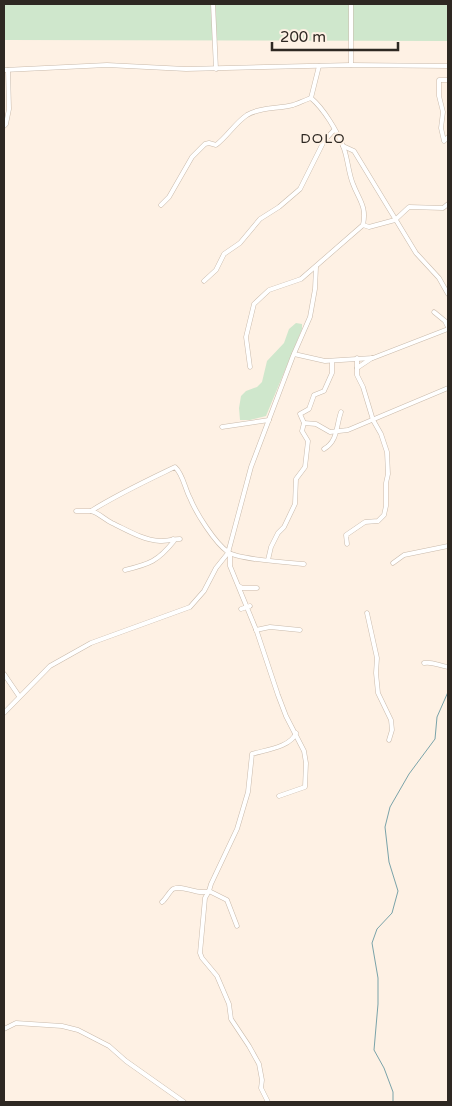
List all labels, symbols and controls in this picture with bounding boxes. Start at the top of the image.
scale bar [272,20,398,52]
text: 200 m [280,28,326,46]
district label: DOLO [300,130,346,147]

